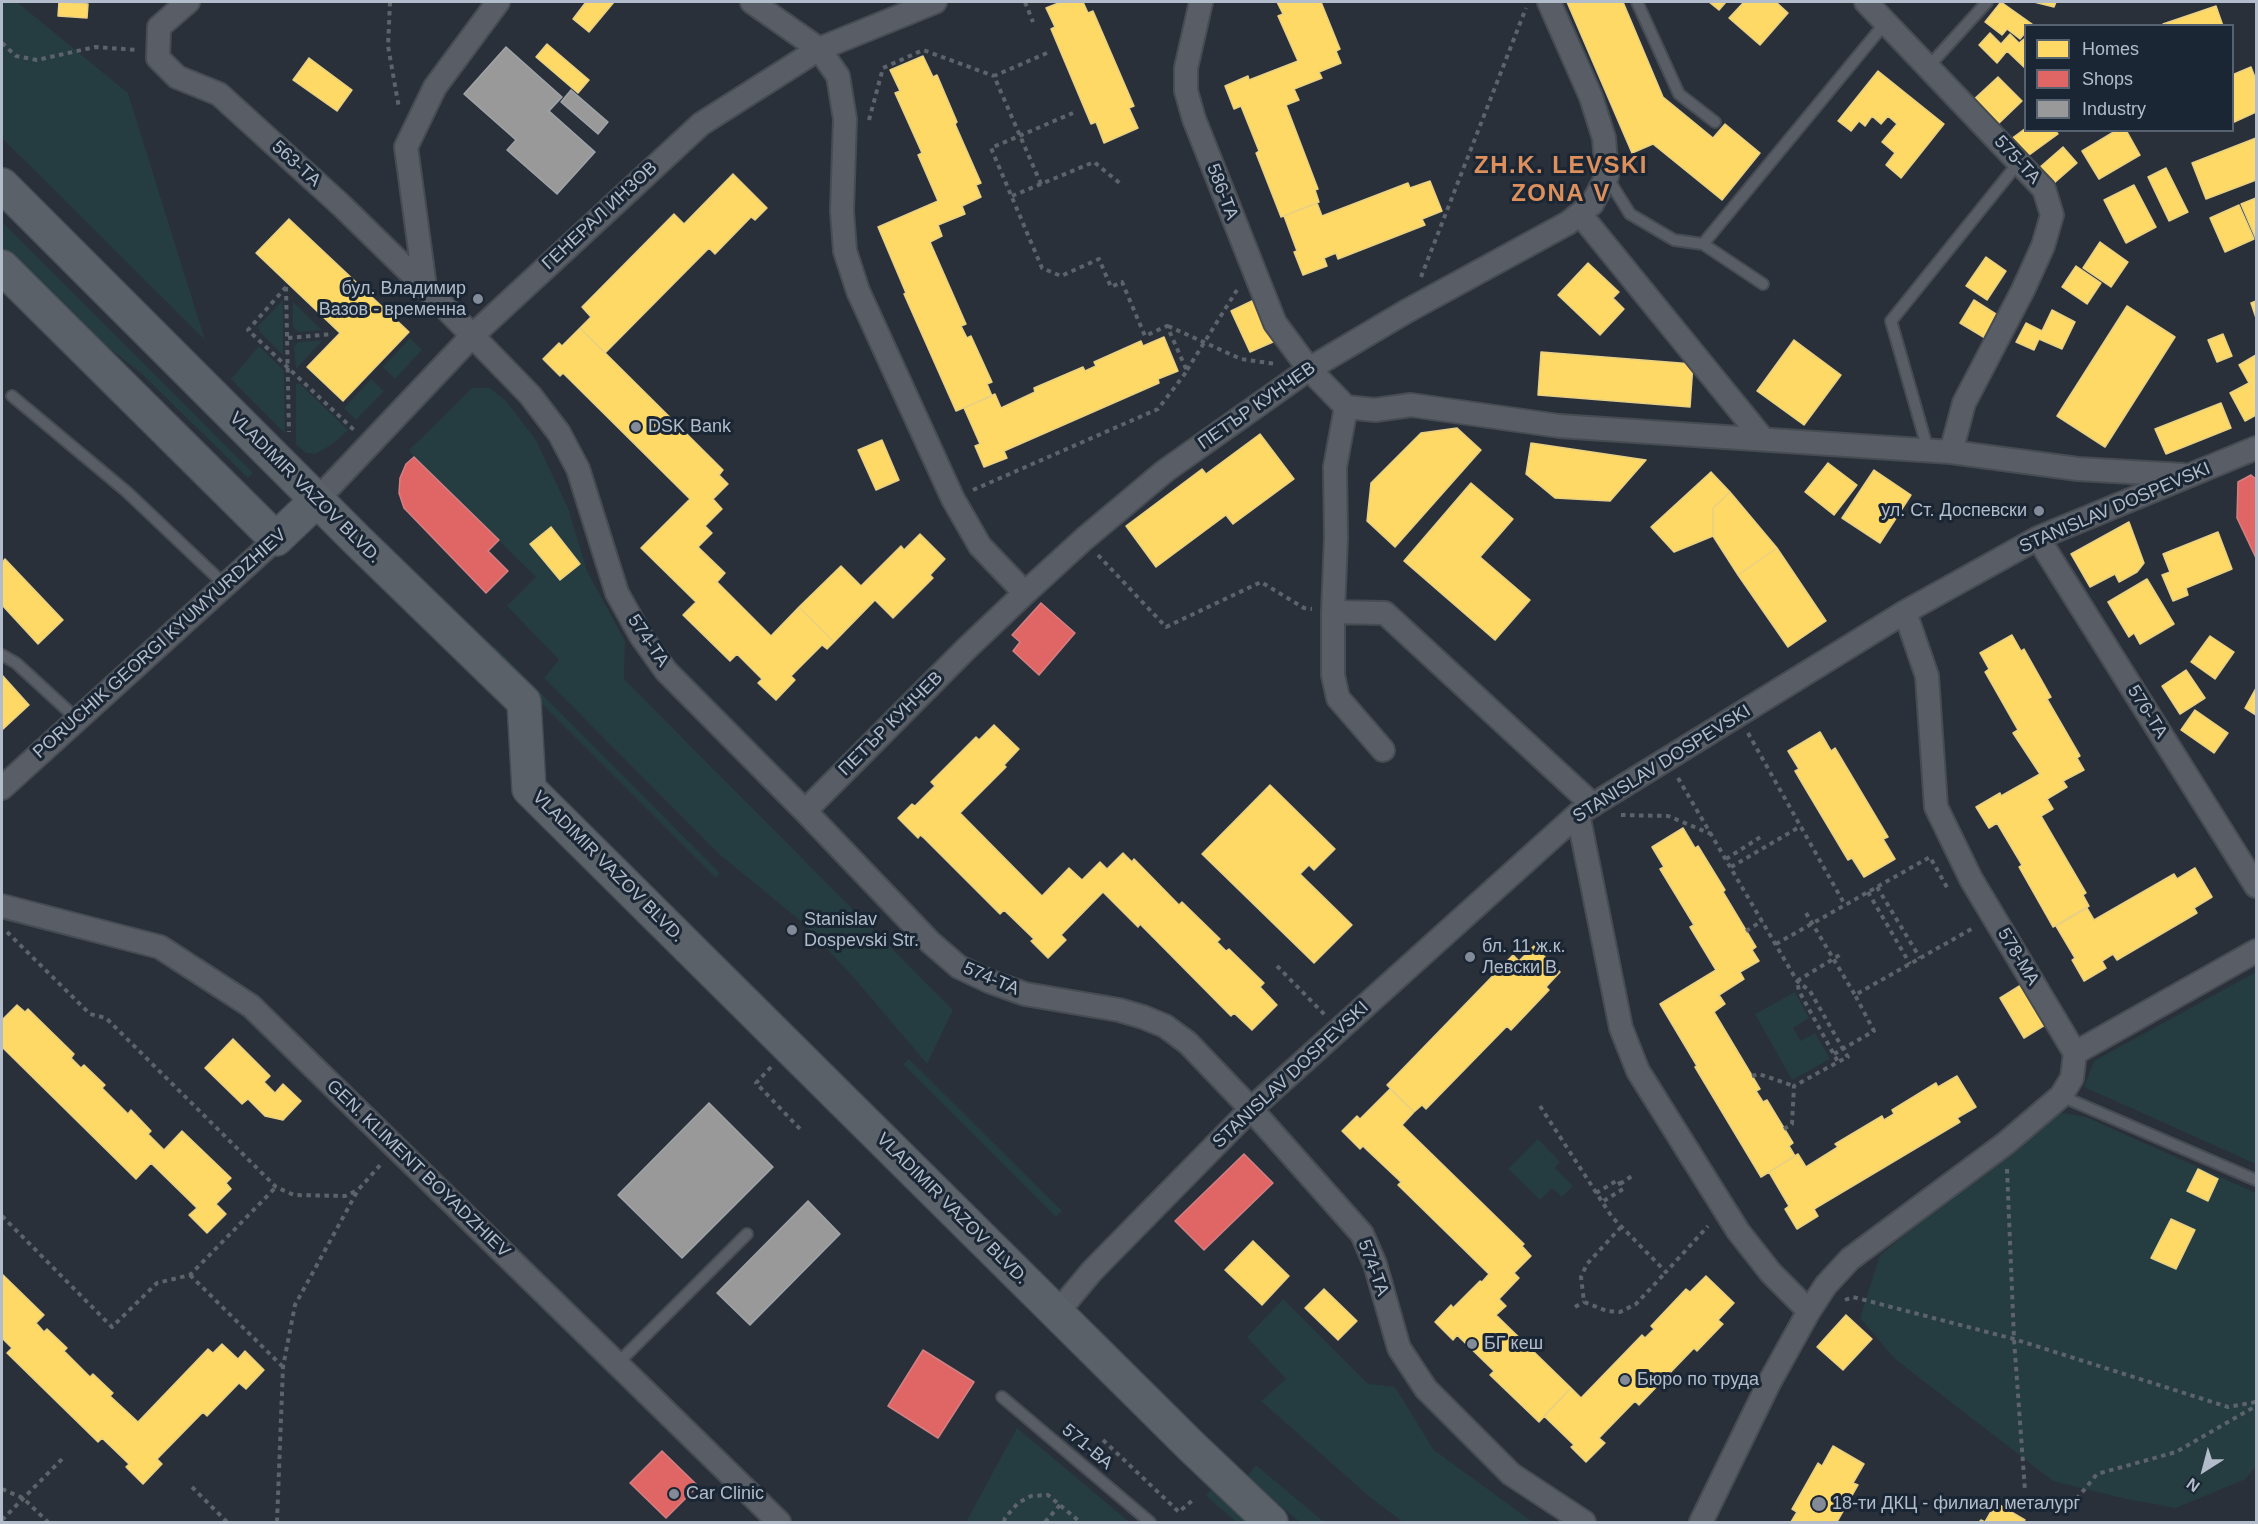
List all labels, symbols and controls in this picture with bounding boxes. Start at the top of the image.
legend [2024,24,2234,132]
text: Homes [2082,39,2139,59]
text: Shops [2082,69,2133,89]
text: Industry [2082,99,2146,119]
street label: 575-ТА [1989,131,2045,189]
street label: 563-ТА [267,136,325,192]
district label: ZH.K. LEVSKI ZONA V [1474,152,1648,208]
street label: ГЕНЕРАЛ ИНЗОВ [538,157,662,275]
street label: 586-ТА [1201,161,1243,223]
place label: бул. Владимир Вазов - временна [319,278,466,320]
marker: бул. Владимир Вазов - временна [471,292,485,306]
street label: ПЕТЪР КУНЧЕВ [1194,357,1320,455]
street label: VLADIMIR VAZOV BLVD. [225,408,385,568]
place label: DSK Bank [648,416,731,438]
marker: DSK Bank [629,420,643,434]
street label: STANISLAV DOSPEVSKI [2016,458,2214,558]
place label: ул. Ст. Доспевски [1881,500,2027,522]
marker: ул. Ст. Доспевски [2032,504,2046,518]
street label: PORUCHIK GEORGI KYUMYURDZHIEV [29,525,291,763]
street label: 574-ТА [623,611,673,671]
street label: ПЕТЪР КУНЧЕВ [834,667,948,781]
street label: 576-ТА [2122,682,2172,742]
street label: STANISLAV DOSPEVSKI [1569,700,1755,828]
street label: VLADIMIR VAZOV BLVD. [528,787,688,947]
place label: Stanislav Dospevski Str. [804,909,919,952]
marker: Stanislav Dospevski Str. [785,923,799,937]
street label: 578-МА [1993,924,2043,990]
place label: бл. 11 ж.к. Левски В [1482,936,1566,978]
marker: бл. 11 ж.к. Левски В [1463,950,1477,964]
street label: 574-ТА [960,958,1022,1000]
street label: STANISLAV DOSPEVSKI [1209,997,1373,1153]
street label: GEN. KLIMENT BOYADZHIEV [322,1076,514,1262]
street label: VLADIMIR VAZOV BLVD. [872,1129,1032,1289]
street label: 574-ТА [1353,1237,1393,1299]
place label: БГ кеш [1484,1333,1543,1355]
marker: БГ кеш [1465,1337,1479,1351]
place label: Бюро по труда [1637,1369,1759,1391]
marker: Бюро по труда [1618,1373,1632,1387]
street label: 571-ВА [1057,1420,1117,1474]
north arrow [2174,1440,2234,1500]
text: N [2183,1475,2203,1495]
place label: Car Clinic [686,1483,764,1505]
marker: Car Clinic [667,1487,681,1501]
place label: 18-ти ДКЦ - филиал металург [1832,1493,2080,1515]
marker: 18-ти ДКЦ - филиал металург [1810,1495,1828,1513]

